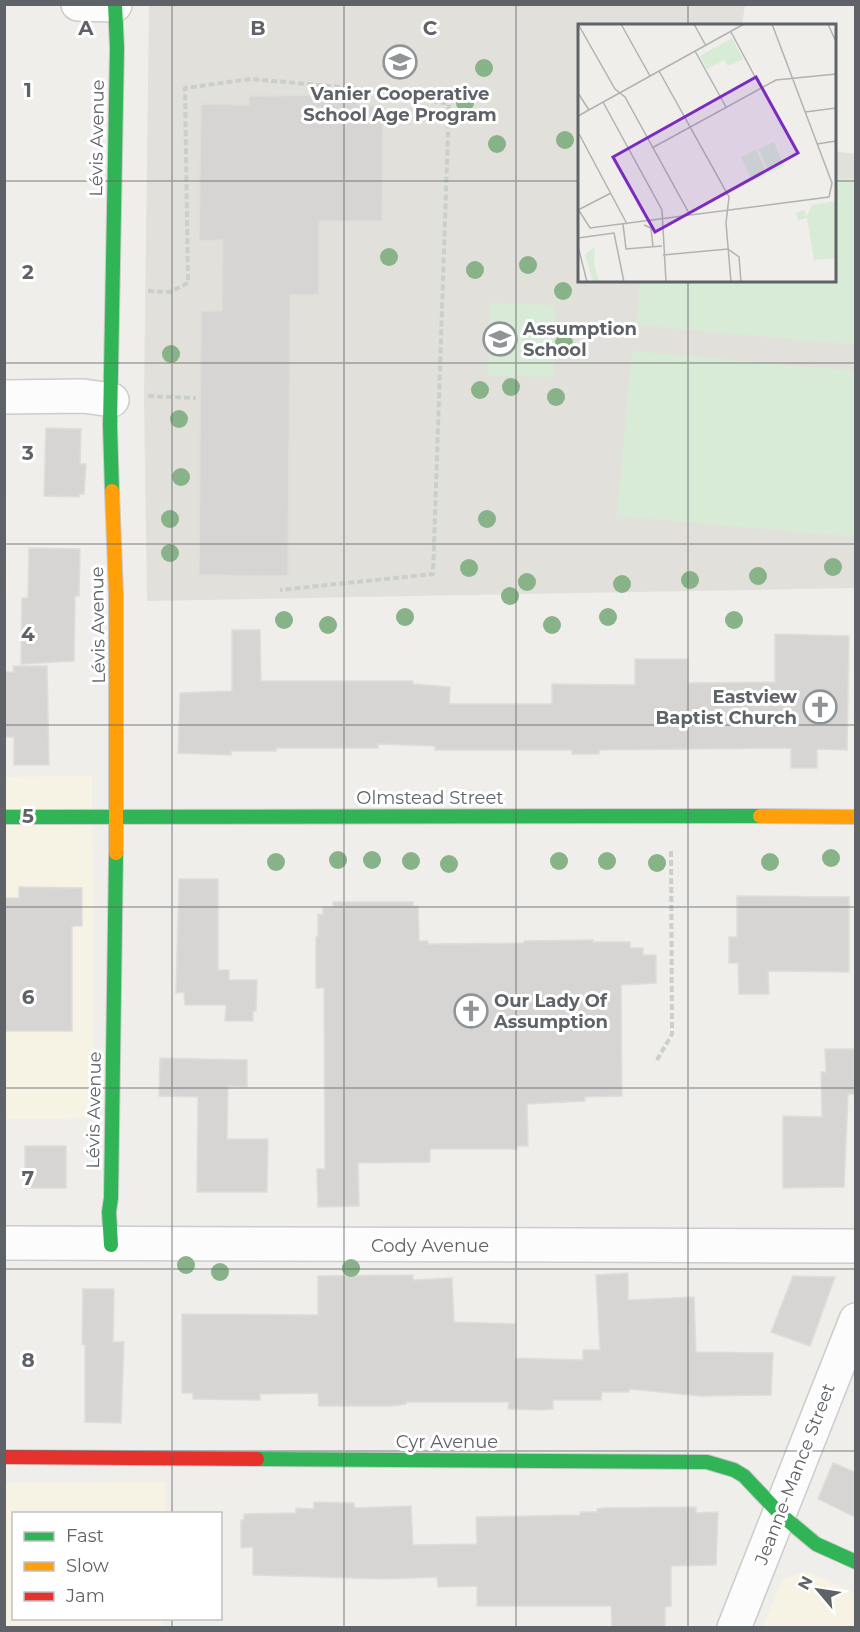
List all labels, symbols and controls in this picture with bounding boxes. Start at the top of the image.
text: A [77,16,94,40]
text: B [250,16,266,40]
text: C [423,16,438,40]
inset map [578,24,836,282]
school or university icon: Vanier Cooperative School Age Program [382,44,418,80]
text: 1 [24,78,32,102]
street label: Lévis Avenue [85,79,109,197]
place label: Vanier Cooperative School Age Program [303,83,497,126]
text: 2 [22,260,34,284]
place label: Assumption School [522,318,637,361]
school or university icon: Assumption School [482,321,518,357]
text: 3 [21,441,34,465]
street label: Lévis Avenue [86,566,110,684]
text: 4 [21,622,35,646]
place label: Eastview Baptist Church [656,686,797,729]
church icon: Eastview Baptist Church [802,689,838,725]
street label: Olmstead Street [356,787,504,809]
text: 5 [22,804,34,828]
text: 6 [22,985,35,1009]
place label: Our Lady Of Assumption [493,990,608,1033]
church icon: Our Lady Of Assumption [453,993,489,1029]
street label: Lévis Avenue [82,1051,106,1169]
text: 7 [22,1166,34,1190]
street label: Cody Avenue [371,1235,489,1257]
text: 8 [21,1348,35,1372]
street label: Jeanne-Mance Street [750,1380,840,1569]
street label: Cyr Avenue [396,1431,498,1453]
legend [12,1512,222,1620]
text: Fast [66,1525,104,1547]
text: Slow [66,1555,109,1577]
north arrow [788,1560,848,1620]
text: N [794,1573,817,1593]
text: Jam [65,1585,105,1607]

